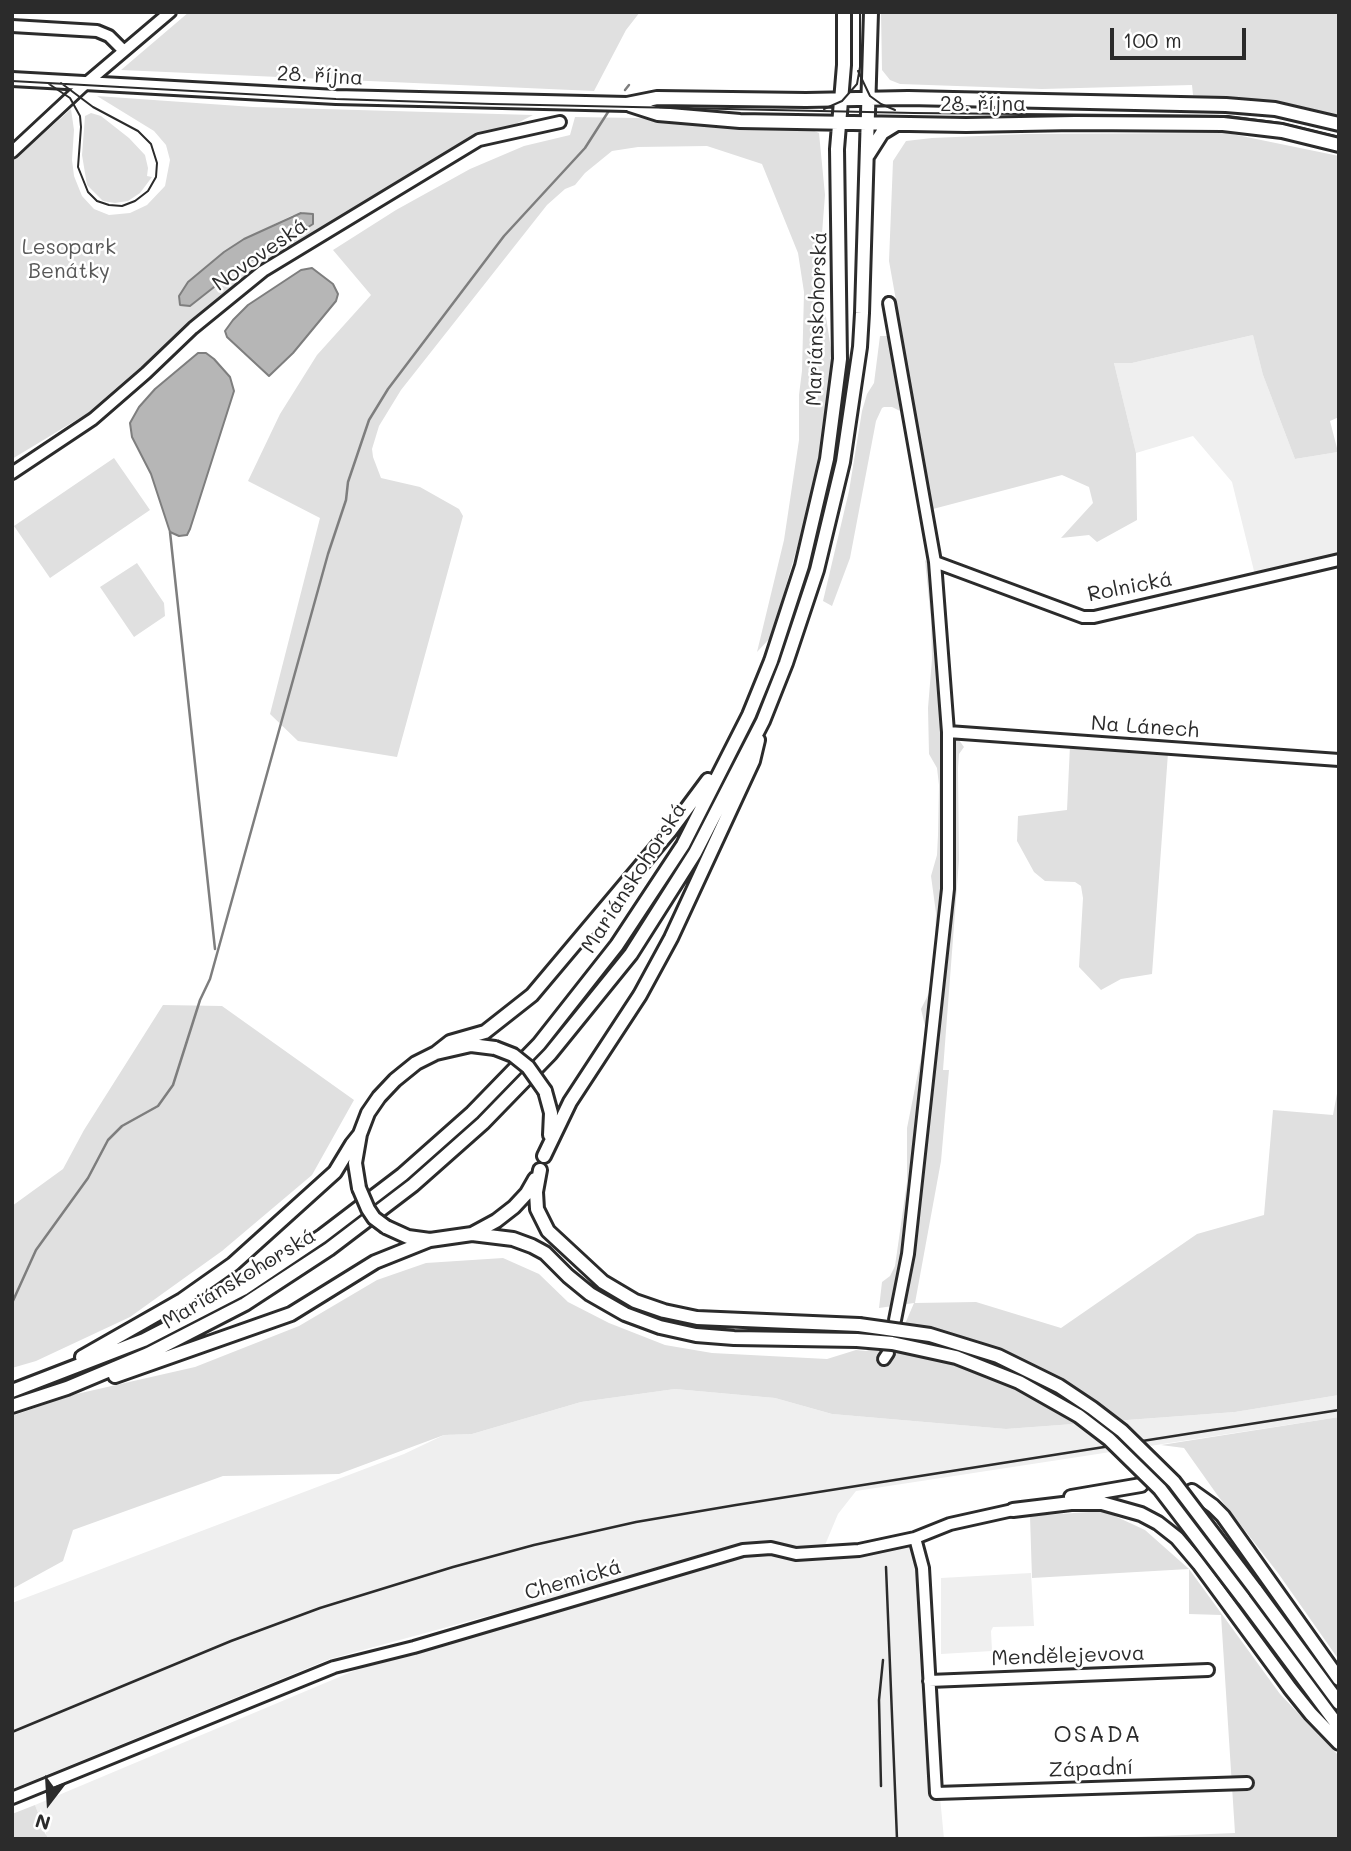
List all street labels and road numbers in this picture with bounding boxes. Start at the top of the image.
street label: 28. října [276,61,364,91]
street label: 28. října [940,92,1026,118]
street label: Novoveská [208,213,312,297]
street label: Mariánskohorská [801,231,833,407]
street label: Rolnická [1085,566,1175,608]
street label: Na Lánech [1090,711,1200,743]
street label: Mariánskohorská [576,798,692,958]
street label: Mariánskohorská [158,1223,320,1335]
street label: Chemická [522,1554,624,1606]
street label: Mendělejevova [991,1641,1145,1671]
street label: Západní [1048,1755,1134,1783]

